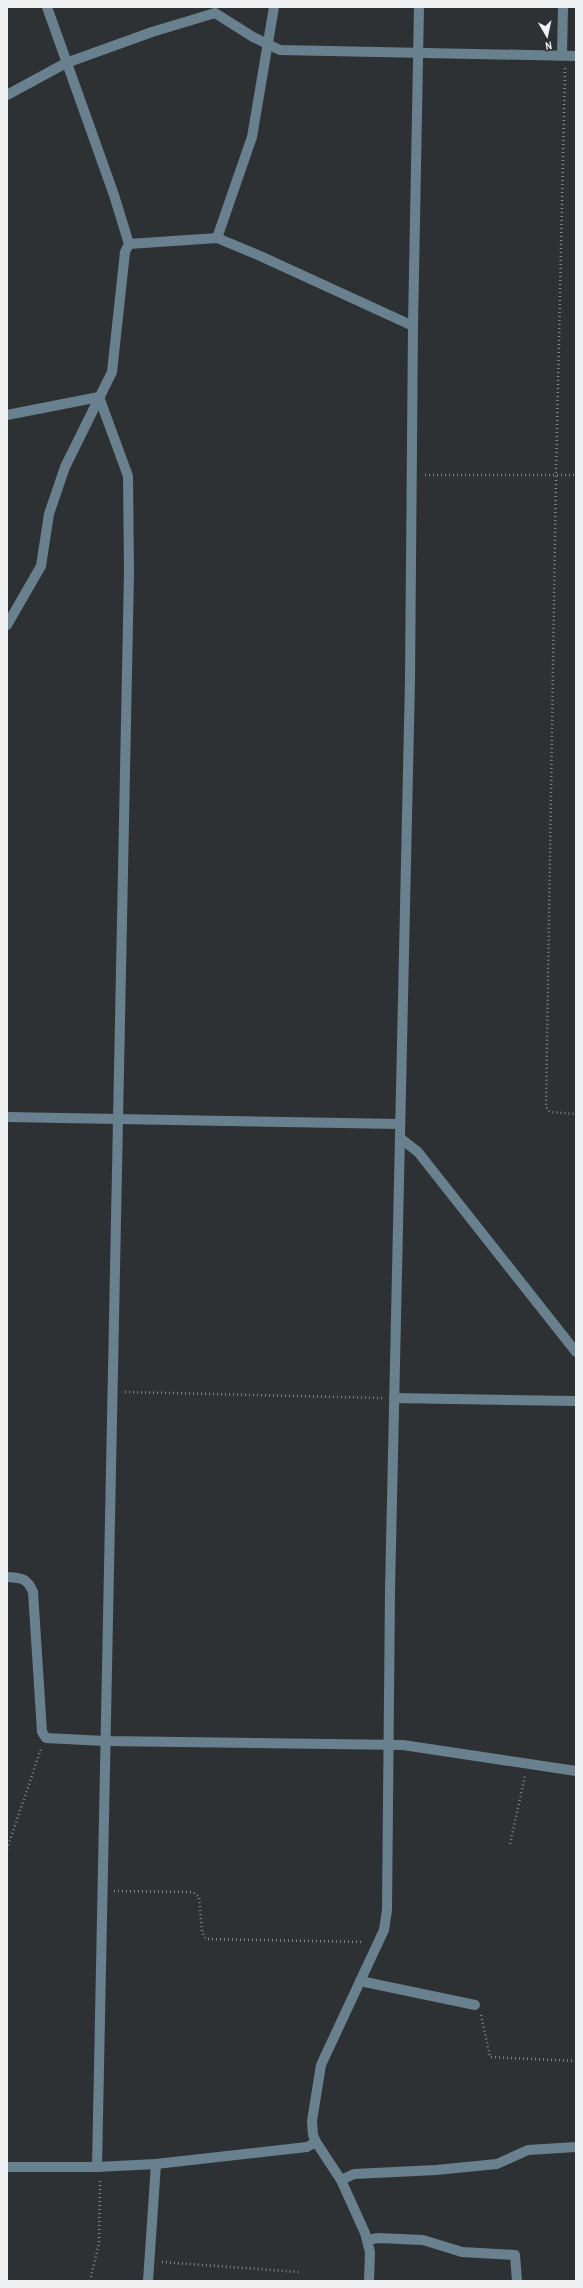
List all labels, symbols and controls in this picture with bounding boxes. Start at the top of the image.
north arrow [527,16,567,56]
text: N [544,38,553,53]

